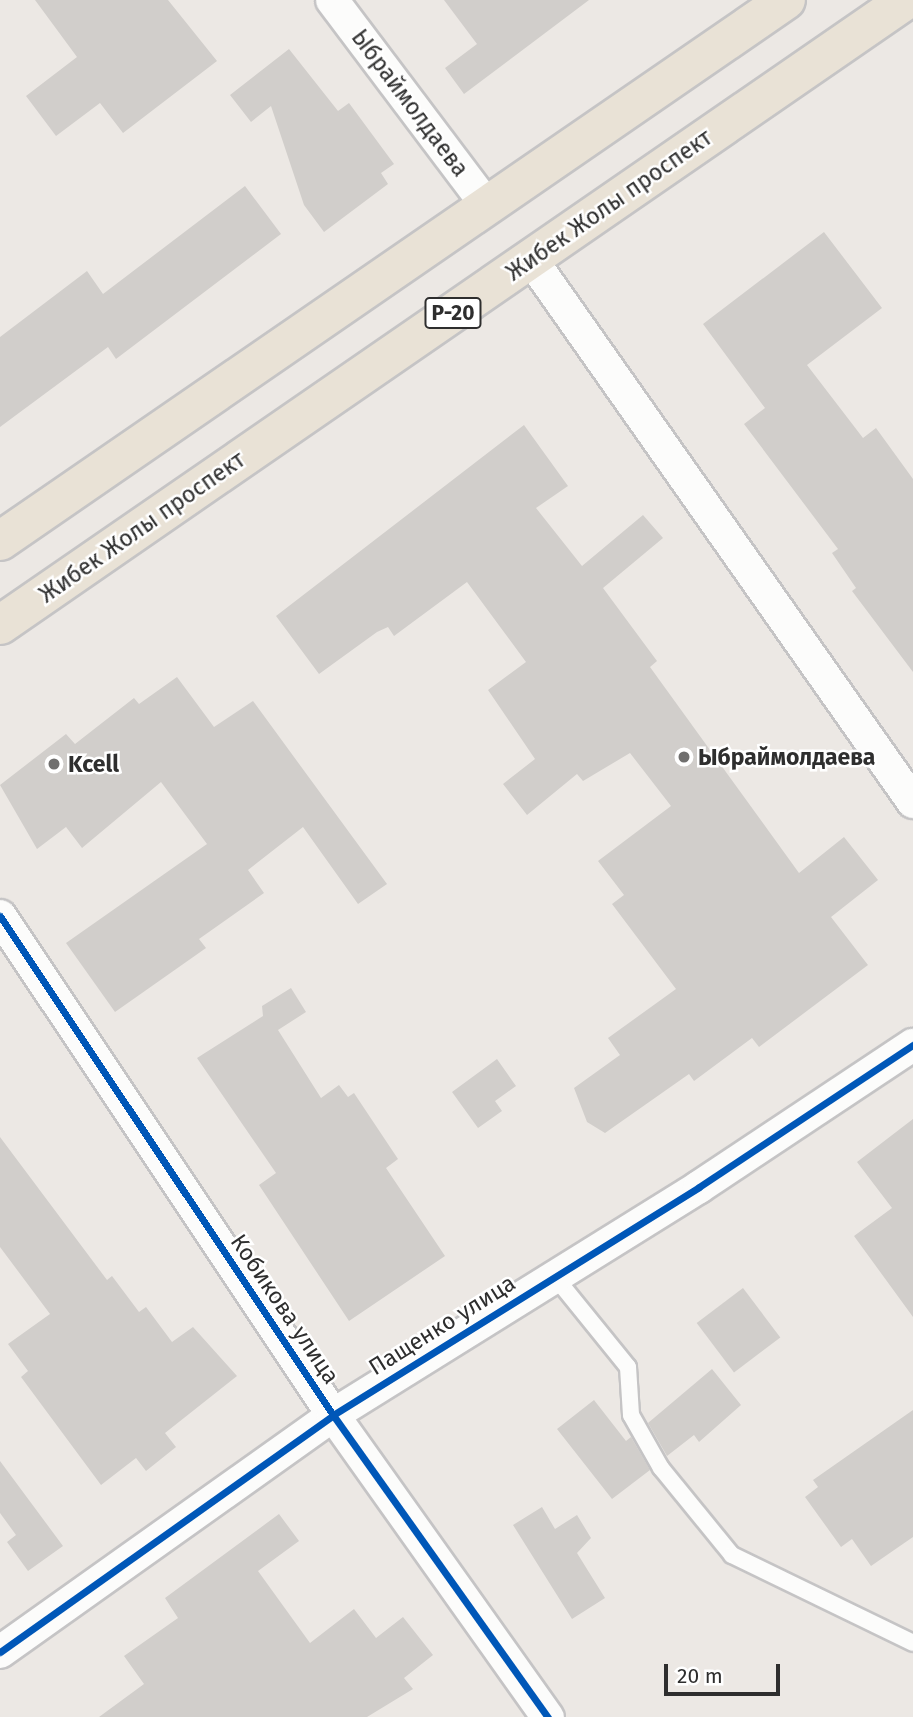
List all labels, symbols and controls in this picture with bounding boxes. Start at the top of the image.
street label: Ыбраймолдаева [346,24,474,182]
street label: Жибек Жолы проспект [501,124,717,286]
road number: Р-20 [423,296,483,330]
street label: Жибек Жолы проспект [34,446,250,608]
place label: Ыбраймолдаева [698,743,875,771]
marker: Ыбраймолдаева [676,749,692,765]
place label: Kcell [68,750,119,778]
marker: Kcell [46,756,62,772]
street label: Кобикова улица [225,1229,345,1389]
street label: Пащенко улица [364,1269,520,1381]
scale bar [668,1650,783,1694]
text: 20 m [677,1663,723,1689]

